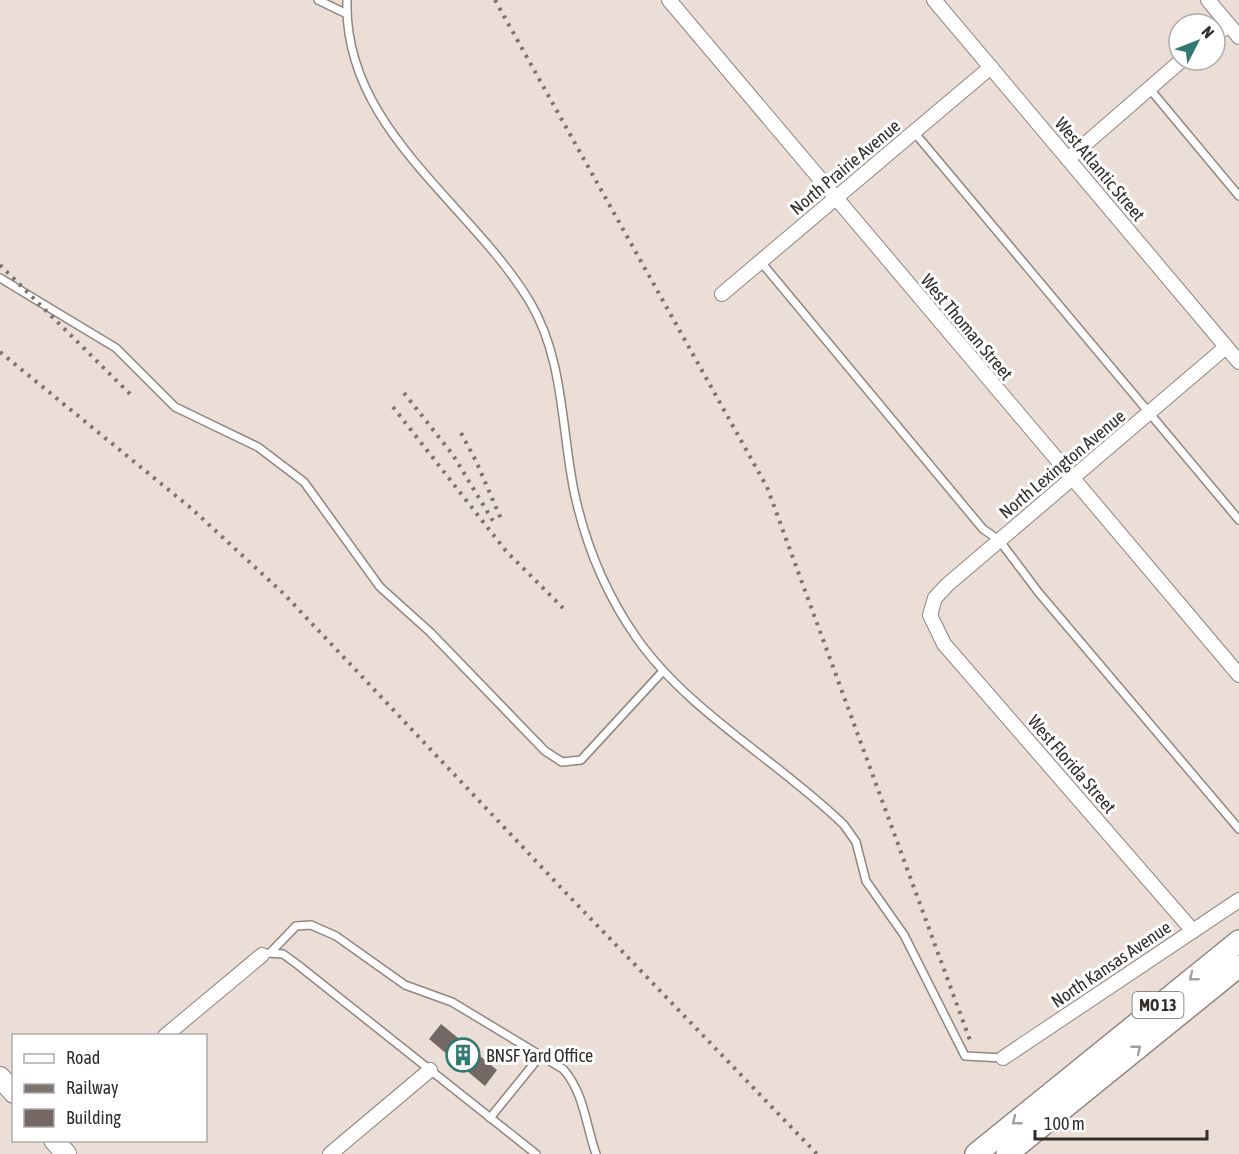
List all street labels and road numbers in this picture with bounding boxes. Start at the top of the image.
street label: West Atlantic Street [1051,113,1149,225]
street label: North Prairie Avenue [786,115,904,219]
street label: West Thoman Street [917,270,1017,384]
street label: North Lexington Avenue [995,405,1129,523]
street label: West Florida Street [1024,711,1120,817]
street label: North Kansas Avenue [1047,916,1175,1012]
road number: MO 13 [1132,992,1184,1018]

